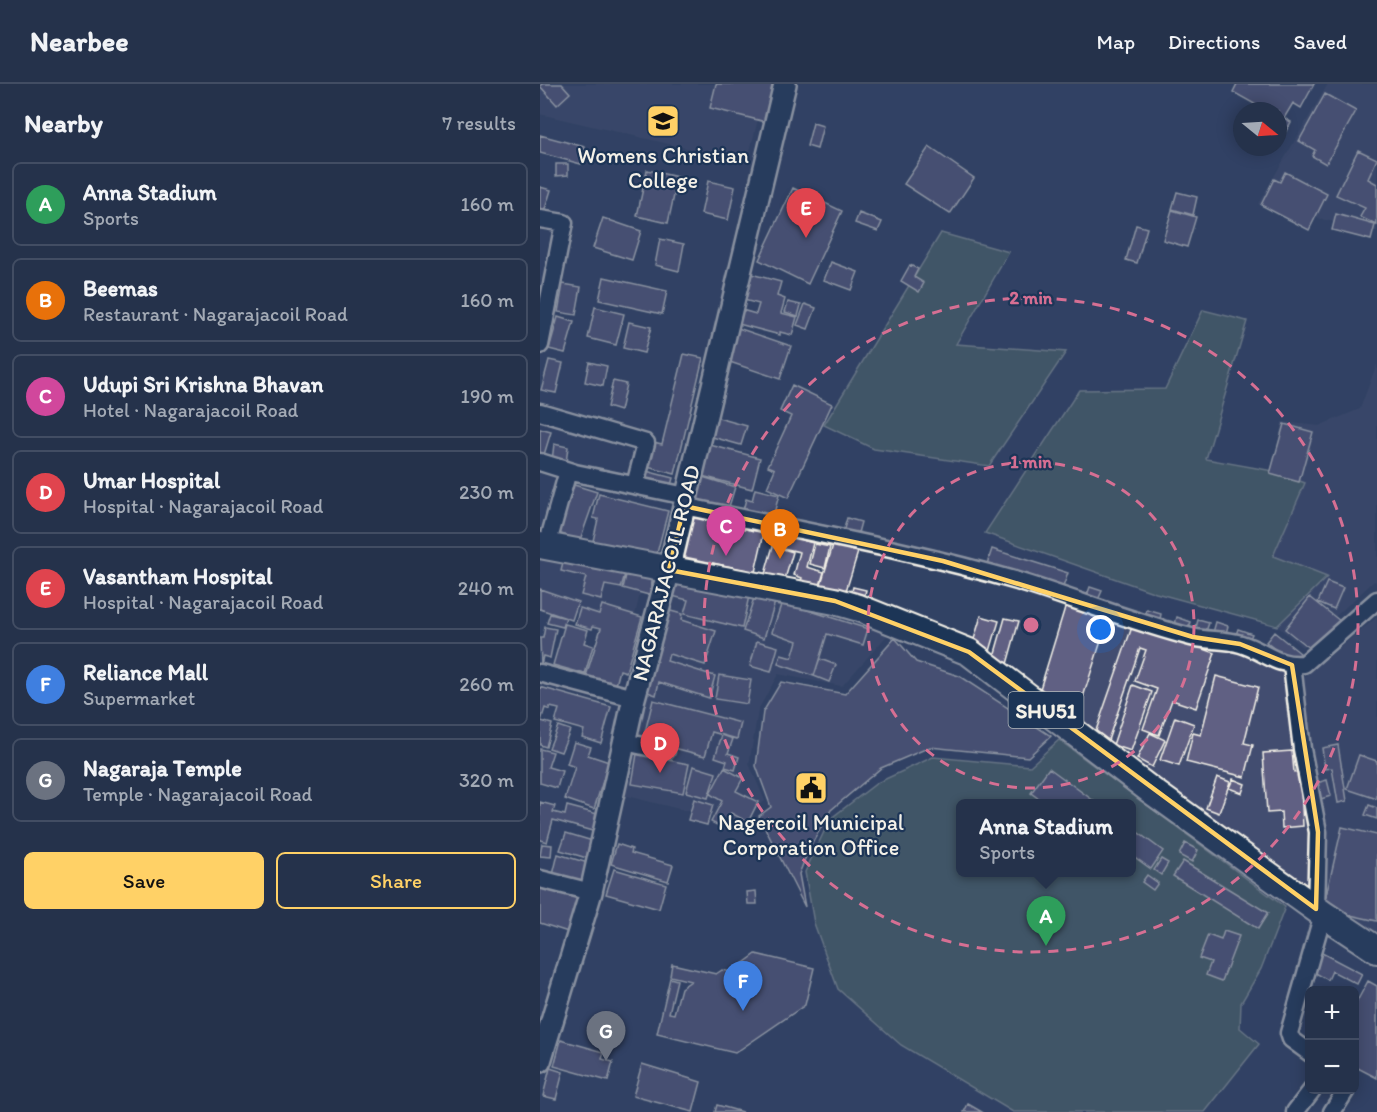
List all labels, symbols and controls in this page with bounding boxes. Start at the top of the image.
text: Nearbee [30,24,129,58]
text: Map [1097,29,1135,54]
text: Directions [1168,29,1260,54]
text: Saved [1293,29,1347,54]
north arrow [1233,102,1287,156]
school or university icon: Womens Christian College [645,103,681,139]
text: Nearby [24,107,103,139]
text: 7 results [442,111,516,135]
place label: Womens Christian College [577,142,749,194]
text: Anna Stadium [83,179,217,206]
pin: E [786,188,826,238]
text: A [39,192,52,216]
text: 160 m [461,192,514,216]
text: Sports [83,206,139,230]
text: Beemas [83,275,158,302]
text: 2 min [1010,287,1053,309]
text: B [39,288,52,312]
text: 160 m [461,288,514,312]
text: Restaurant · Nagarajacoil Road [83,302,348,326]
text: Udupi Sri Krishna Bhavan [83,371,324,398]
text: C [39,384,52,408]
text: 190 m [461,384,514,408]
text: Hotel · Nagarajacoil Road [83,398,298,422]
text: 1 min [1010,451,1052,473]
street label: NAGARAJACOIL ROAD [626,462,706,684]
text: Umar Hospital [83,467,220,494]
text: D [39,480,52,504]
text: 230 m [459,480,514,504]
text: Hospital · Nagarajacoil Road [83,494,323,518]
pin: C [706,506,746,556]
pin: B [760,510,800,559]
text: Vasantham Hospital [83,563,273,590]
text: E [40,576,51,600]
text: 240 m [458,576,514,600]
text: Hospital · Nagarajacoil Road [83,590,323,614]
centre of rings [1021,615,1041,635]
your location [1086,615,1115,644]
text: Reliance Mall [83,659,208,686]
text: F [40,672,51,696]
text: 260 m [459,672,514,696]
text: Supermarket [83,686,195,710]
road number: SHU51 [1008,692,1084,728]
pin: D [640,724,680,773]
text: Nagaraja Temple [83,755,242,782]
text: G [39,768,52,792]
text: 320 m [459,768,514,792]
public building icon: Nagercoil Municipal Corporation Office [793,770,829,806]
text: Temple · Nagarajacoil Road [83,782,312,806]
popup [956,799,1136,877]
place label: Nagercoil Municipal Corporation Office [718,809,904,861]
text: Anna Stadium [979,813,1113,840]
text: Sports [979,840,1035,864]
button: Save [24,852,264,909]
button: Share [276,852,516,909]
pin: A [1026,896,1066,946]
pin: F [724,962,762,1011]
map controls [1305,986,1359,1094]
button: + [1305,986,1359,1040]
pin: G [586,1012,626,1061]
button: − [1305,1040,1359,1094]

